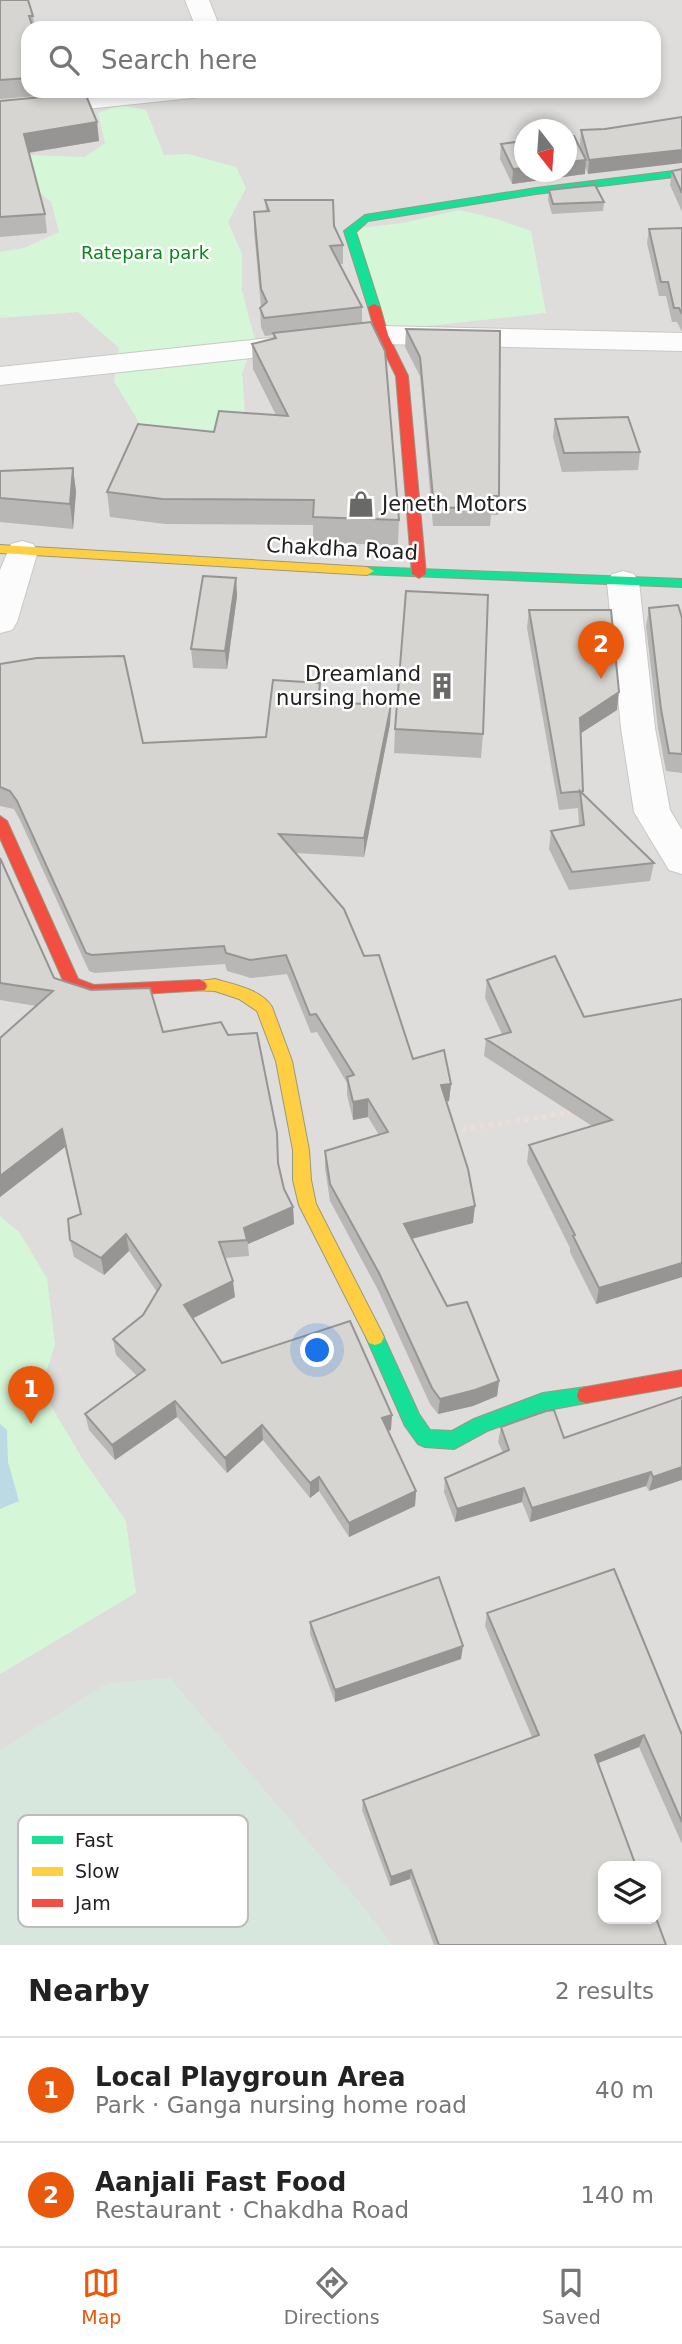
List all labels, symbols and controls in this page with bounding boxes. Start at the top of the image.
search box [21,21,661,98]
icon: search [45,41,83,79]
text: Search here [101,45,257,75]
north arrow [514,119,577,182]
park label: Ratepara park [81,242,210,263]
shop icon: Jeneth Motors [346,489,376,519]
place label: Jeneth Motors [380,492,527,516]
street label: Chakdha Road [266,533,418,565]
pin: 2 [578,621,624,679]
place label: Dreamland nursing home [276,662,421,710]
building icon: Dreamland nursing home [427,671,457,701]
your location [300,1333,334,1367]
pin: 1 [8,1366,54,1424]
legend [18,1815,248,1927]
text: Fast [75,1829,113,1851]
text: Slow [75,1860,120,1882]
map controls [598,1861,661,1924]
button: layers [598,1861,661,1924]
text: Jam [74,1892,111,1914]
text: Nearby [28,1973,150,2008]
text: 2 results [555,1978,654,2004]
text: Local Playgroun Area [95,2062,406,2092]
text: 1 [43,2077,59,2103]
text: 40 m [595,2077,654,2103]
text: Park · Ganga nursing home road [95,2092,467,2118]
text: Aanjali Fast Food [95,2167,346,2197]
text: 2 [43,2182,59,2208]
text: 140 m [580,2182,654,2208]
text: Restaurant · Chakdha Road [95,2197,409,2223]
tab: Map [81,2264,121,2328]
tab: Directions [284,2264,380,2328]
tab: Saved [542,2264,601,2328]

